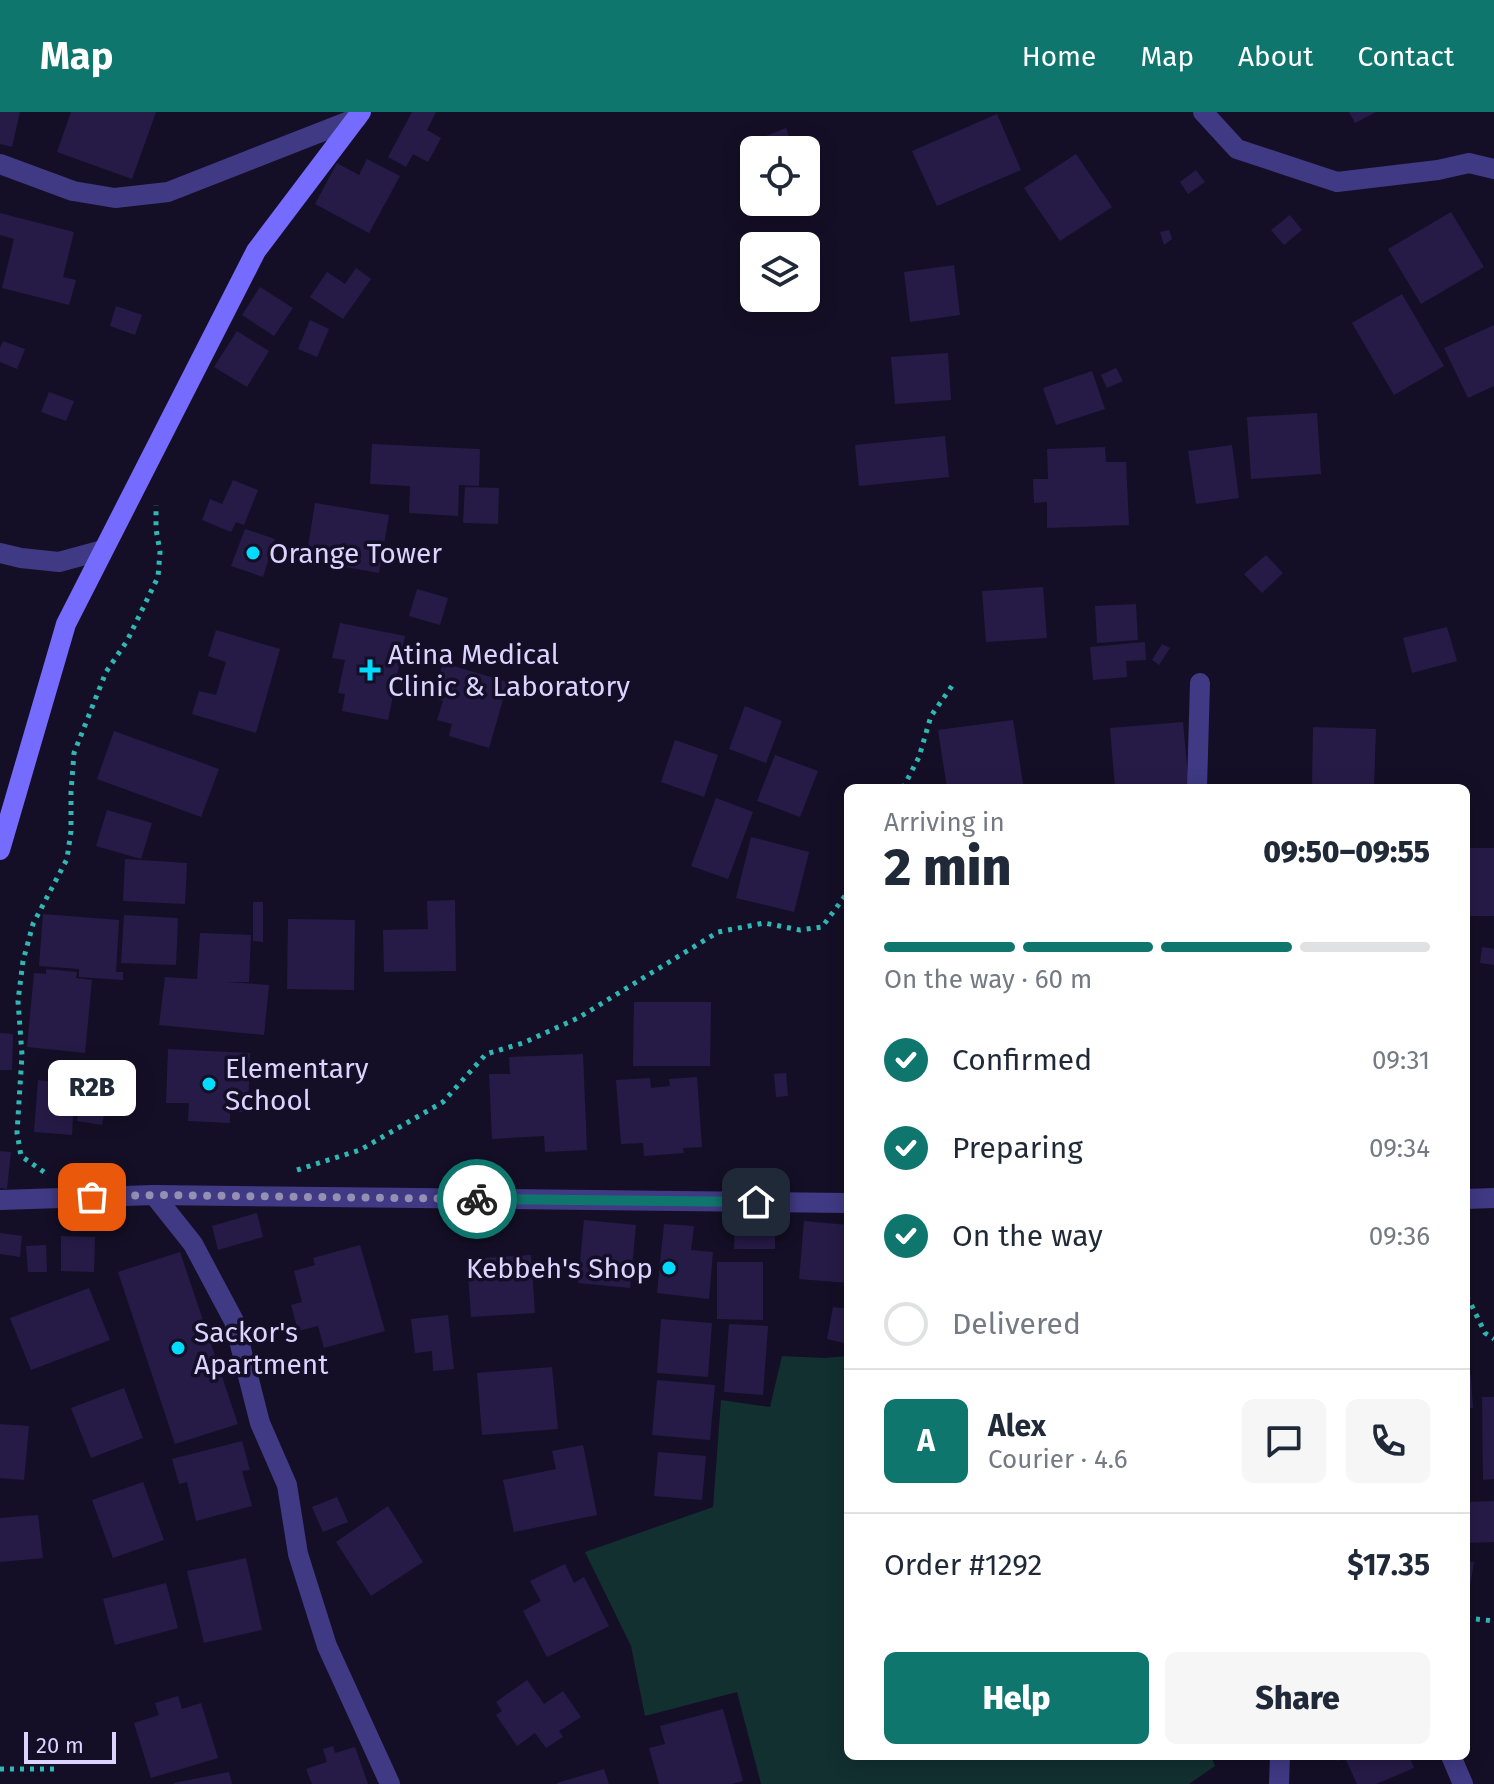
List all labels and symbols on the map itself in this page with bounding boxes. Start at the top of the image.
place label: Orange Tower [269,537,442,570]
marker: Orange Tower [244,544,262,562]
place label: Atina Medical Clinic & Laboratory [388,638,630,703]
marker: Atina Medical Clinic & Laboratory [359,659,381,681]
place label: Elementary School [225,1052,369,1117]
callout: R2B [48,1061,136,1117]
marker: Elementary School [200,1075,218,1093]
courier [437,1159,517,1239]
pin [58,1163,126,1231]
pin [722,1168,790,1236]
place label: Kebbeh's Shop [466,1252,653,1285]
marker: Kebbeh's Shop [660,1259,678,1277]
place label: Sackor's Apartment [194,1316,329,1381]
marker: Sackor's Apartment [169,1339,187,1357]
scale bar [24,1728,116,1764]

